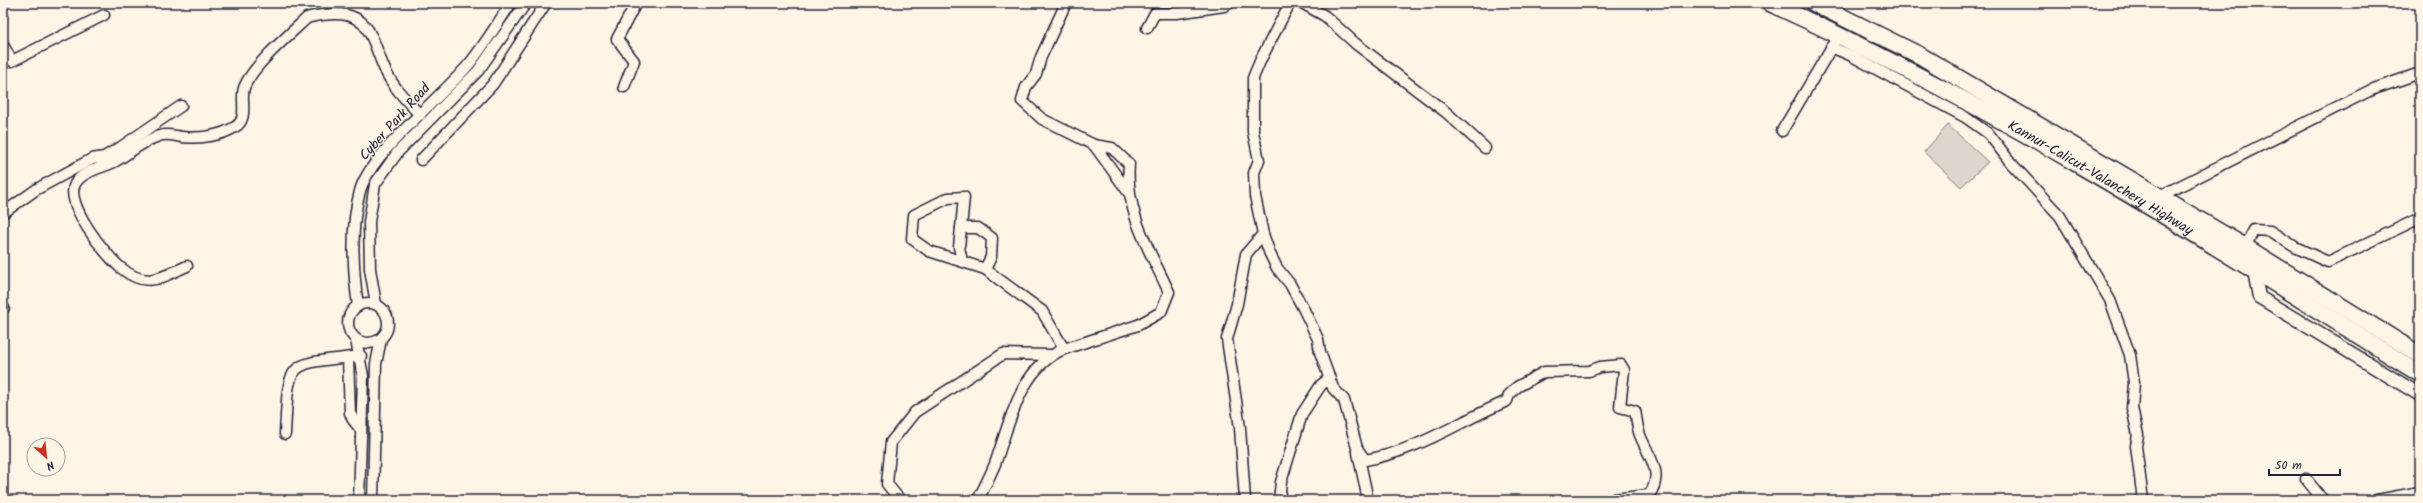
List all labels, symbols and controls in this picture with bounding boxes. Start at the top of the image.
street label: Cyber Park Road [354,78,437,166]
street label: Kannur-Calicut-Valanchery Highway [2003,115,2198,242]
north arrow [26,437,66,477]
scale bar [2269,451,2340,477]
text: N [43,455,57,475]
text: 50 m [2275,456,2302,475]

